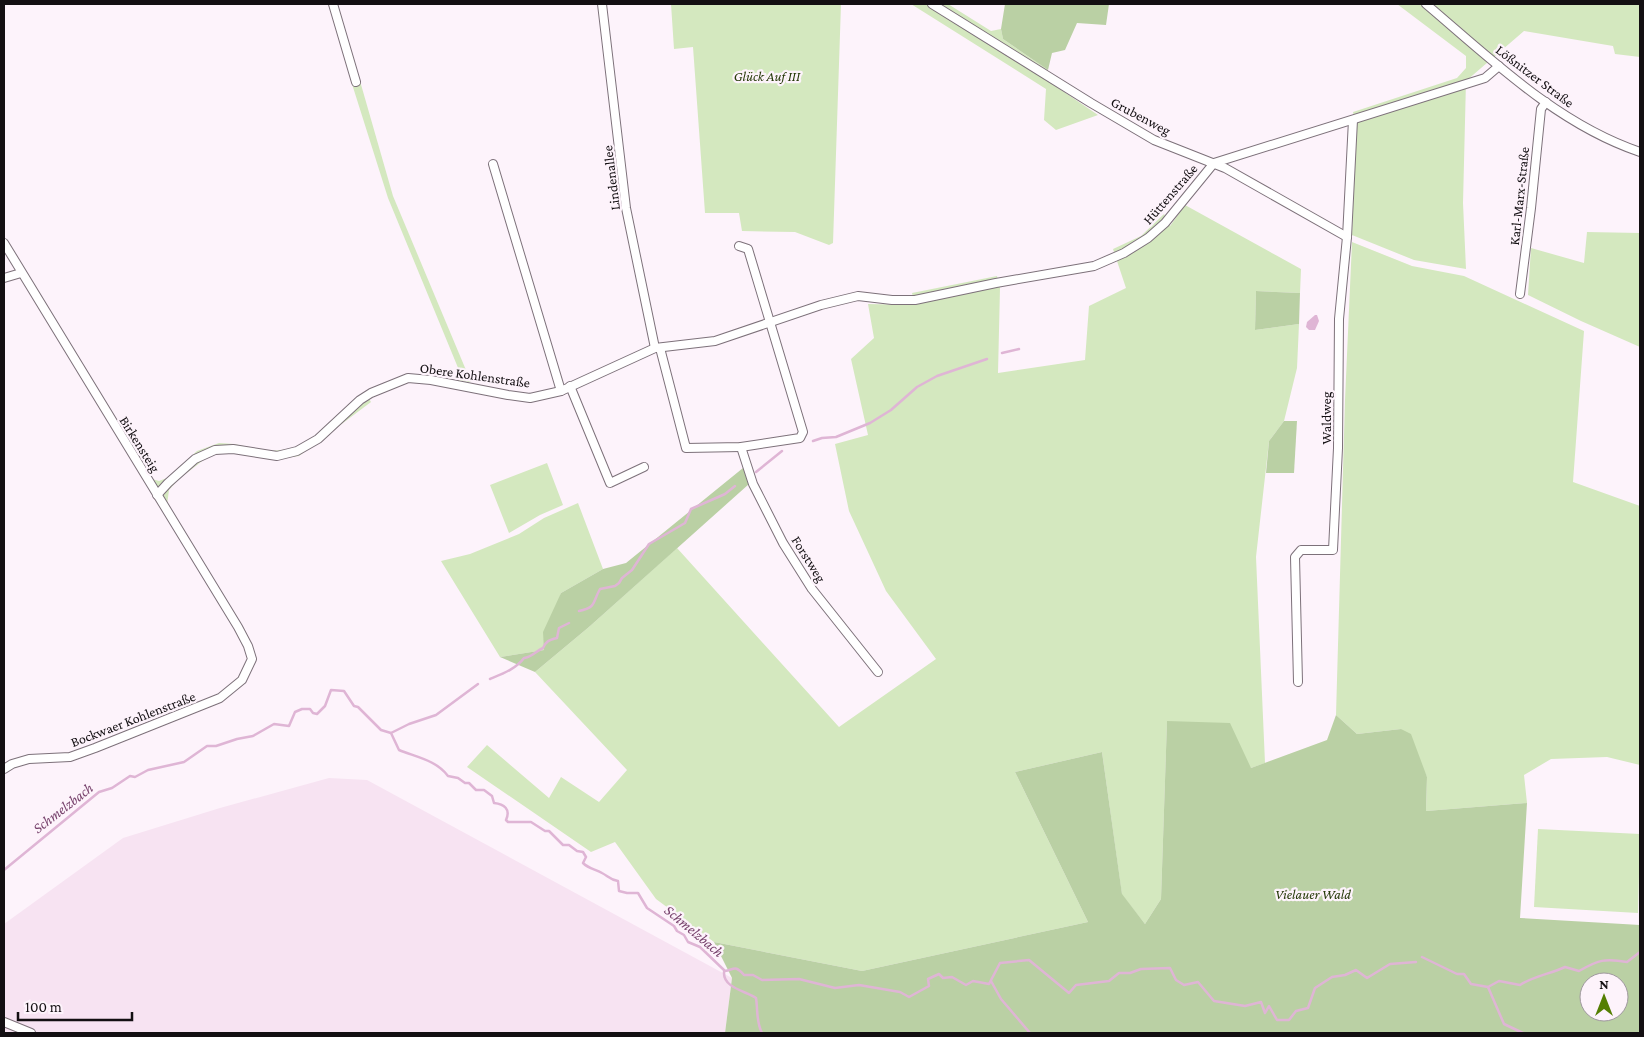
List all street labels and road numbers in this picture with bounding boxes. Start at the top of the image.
street label: Lößnitzer Straße [1493,41,1577,111]
street label: Grubenweg [1108,94,1174,138]
street label: Lindenallee [599,145,623,211]
street label: Karl-Marx-Straße [1506,146,1532,246]
street label: Hüttenstraße [1139,161,1201,227]
street label: Obere Kohlenstraße [419,359,531,391]
street label: Waldweg [1318,391,1334,444]
street label: Birkensteig [116,413,164,475]
street label: Forstweg [789,533,830,585]
street label: Bockwaer Kohlenstraße [68,688,198,750]

